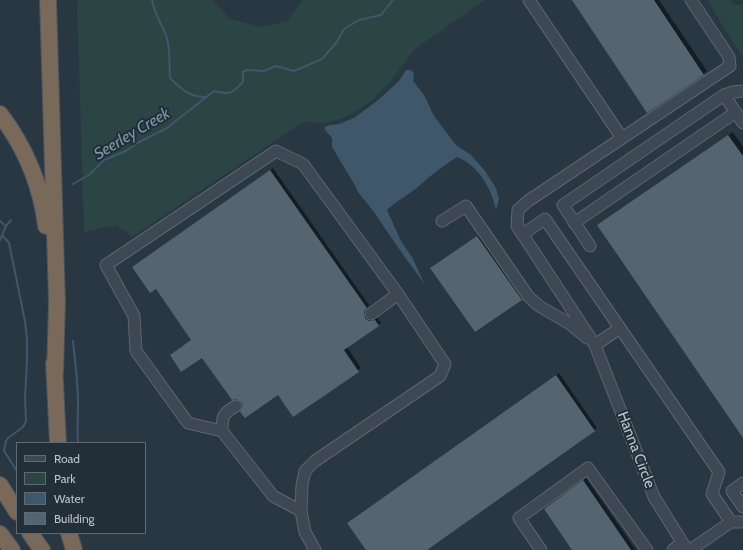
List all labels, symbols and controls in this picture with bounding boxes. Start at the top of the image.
water label: Seerley Creek [91,104,173,164]
street label: Hanna Circle [613,409,659,491]
legend [16,442,146,534]
text: Road [54,451,80,466]
text: Park [54,471,76,486]
text: Water [54,491,84,506]
text: Building [54,511,95,526]

